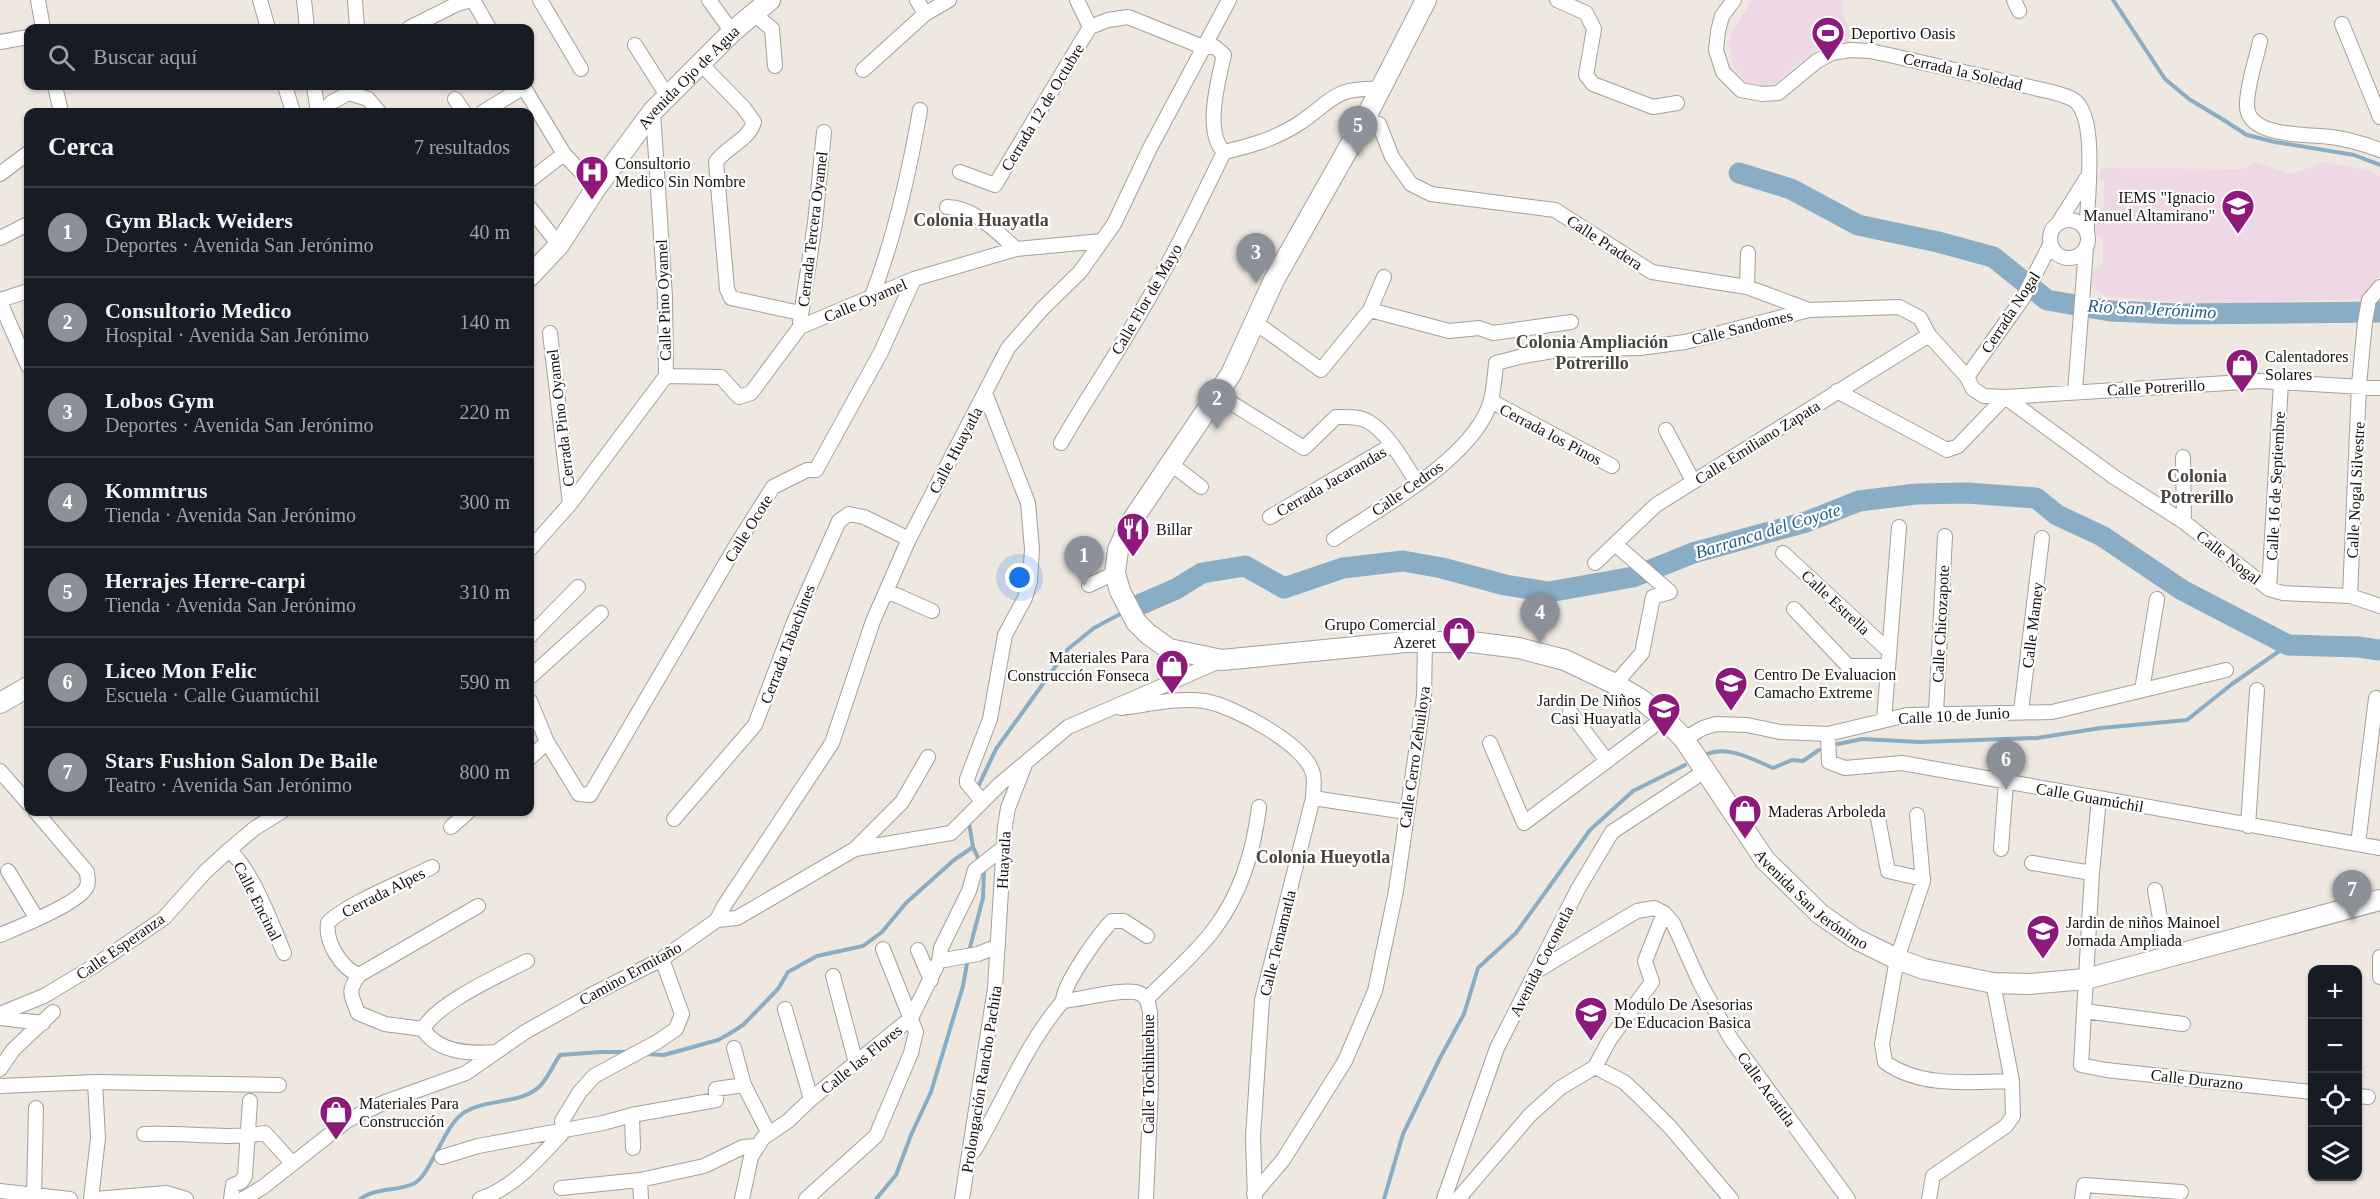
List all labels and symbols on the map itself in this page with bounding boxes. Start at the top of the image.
sports icon: Deportivo Oasis [1810,15,1846,62]
street label: Avenida Ojo de Agua [635,22,742,133]
place label: Deportivo Oasis [1851,25,1955,43]
street label: Cerrada 12 de Octubre [998,41,1087,174]
street label: Cerrada la Soledad [1902,50,2024,93]
pin: 5 [1338,106,1378,156]
street label: Cerrada Tercera Oyamel [795,150,832,308]
hospital icon: Consultorio Medico Sin Nombre [574,154,610,201]
place label: Consultorio Medico Sin Nombre [615,155,746,190]
school or university icon: IEMS "Ignacio Manuel Altamirano" [2220,188,2256,235]
place label: IEMS "Ignacio Manuel Altamirano" [2084,189,2215,224]
district label: Colonia Huayatla [913,210,1049,230]
street label: Calle Pradera [1564,212,1646,273]
pin: 3 [1236,234,1276,283]
street label: Calle Pino Oyamel [653,238,675,361]
street label: Calle Flor de Mayo [1108,241,1186,358]
street label: Cerrada Nogal [1978,268,2044,357]
street label: Calle Oyamel [821,275,910,326]
water label: Río San Jerónimo [2086,296,2217,322]
street label: Calle Sandomes [1690,307,1794,348]
district label: Colonia Ampliación Potrerillo [1516,332,1668,373]
street label: Cerrada Pino Oyamel [544,347,578,488]
shop icon: Calentadores Solares [2224,347,2260,394]
place label: Calentadores Solares [2265,348,2349,383]
street label: Calle Potrerillo [2107,376,2206,399]
pin: 2 [1198,380,1236,429]
street label: Calle Emiliano Zapata [1692,397,1823,489]
street label: Cerrada los Pinos [1497,400,1605,468]
street label: Calle Huayatla [926,404,986,497]
street label: Calle 16 de Septiembre [2263,411,2289,561]
street label: Calle Nogal Silvestre [2343,421,2369,559]
street label: Cerrada Jacarandas [1273,443,1389,520]
street label: Calle Cedros [1368,458,1446,519]
district label: Colonia Potrerillo [2160,466,2234,507]
street label: Calle Ocote [721,492,776,565]
water label: Barranca del Coyote [1693,499,1843,563]
restaurant icon: Billar [1115,511,1151,558]
place label: Billar [1156,521,1193,538]
street label: Calle Nogal [2193,527,2265,589]
pin: 1 [1064,536,1104,586]
your location [1005,563,1034,592]
street label: Calle Chicozapote [1929,565,1953,683]
street label: Calle Estrella [1798,567,1873,638]
street label: Calle Mamey [2019,581,2047,669]
street label: Cerrada Tabachines [757,582,818,706]
pin: 4 [1520,594,1560,643]
shop icon: Grupo Comercial Azeret [1441,615,1477,662]
place label: Grupo Comercial Azeret [1324,616,1437,651]
shop icon: Materiales Para Construcción Fonseca [1154,648,1190,695]
place label: Materiales Para Construcción Fonseca [1007,649,1149,684]
school or university icon: Centro De Evaluacion Camacho Extreme [1713,665,1749,712]
place label: Centro De Evaluacion Camacho Extreme [1754,666,1896,701]
street label: Calle Cerro Zehuiloya [1396,685,1434,829]
school or university icon: Jardin De Niños Casi Huayatla [1646,691,1682,738]
place label: Jardin De Niños Casi Huayatla [1537,692,1641,728]
street label: Calle 10 de Junio [1898,704,2010,727]
pin: 6 [1986,740,2026,790]
street label: Calle Guamúchil [2035,780,2146,815]
shop icon: Maderas Arboleda [1727,793,1763,840]
place label: Maderas Arboleda [1768,803,1886,820]
street label: Huayatla [993,831,1014,889]
street label: Avenida San Jerónimo [1751,846,1871,953]
district label: Colonia Hueyotla [1256,847,1390,867]
street label: Calle Encinal [230,859,285,944]
street label: Cerrada Alpes [339,864,428,922]
pin: 7 [2332,870,2372,920]
street label: Calle Temamatla [1256,889,1299,998]
street label: Avenida Coconetla [1506,903,1577,1019]
street label: Calle Esperanza [73,910,168,984]
school or university icon: Jardin de niños Mainoel Jornada Ampliada [2025,913,2061,960]
place label: Jardin de niños Mainoel Jornada Ampliada [2066,914,2221,950]
street label: Camino Ermitaño [576,938,684,1009]
street label: Prolongación Rancho Pachita [958,984,1006,1174]
school or university icon: Modulo De Asesorias De Educacion Basica [1573,995,1609,1042]
place label: Modulo De Asesorias De Educacion Basica [1614,996,1753,1031]
street label: Calle Tochihuehue [1140,1014,1157,1134]
street label: Calle las Flores [817,1021,905,1097]
street label: Calle Acatitla [1734,1049,1799,1130]
street label: Calle Durazno [2150,1066,2244,1093]
shop icon: Materiales Para Construcción [318,1094,354,1141]
place label: Materiales Para Construcción [359,1095,459,1130]

